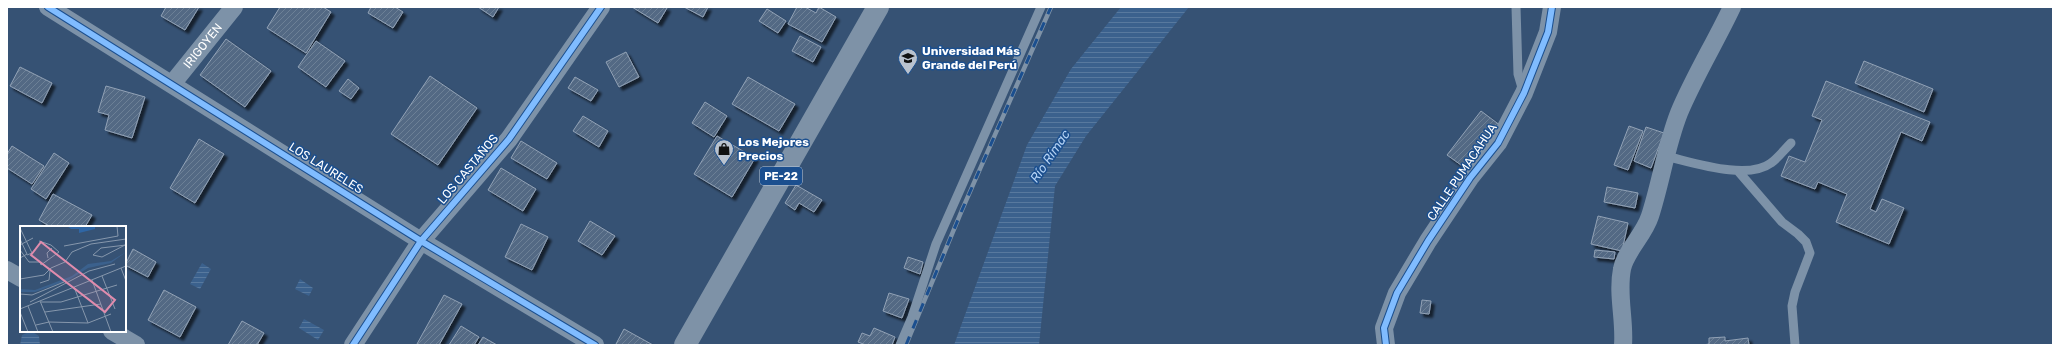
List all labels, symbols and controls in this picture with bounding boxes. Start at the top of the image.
street label: IRIGOYEN [180,20,225,71]
place label: Universidad Más Grande del Perú [922,44,1020,72]
school or university icon: Universidad Más Grande del Perú [897,47,919,75]
street label: CALLE PUMACAHUA [1424,121,1500,223]
water label: Río Rímac [1027,127,1073,185]
street label: LOS CASTAÑOS [435,131,501,207]
place label: Los Mejores Precios [738,135,809,163]
shop icon: Los Mejores Precios [713,138,735,166]
street label: LOS LAURELES [286,140,366,196]
road number: PE-22 [760,167,802,185]
inset map [20,226,126,332]

